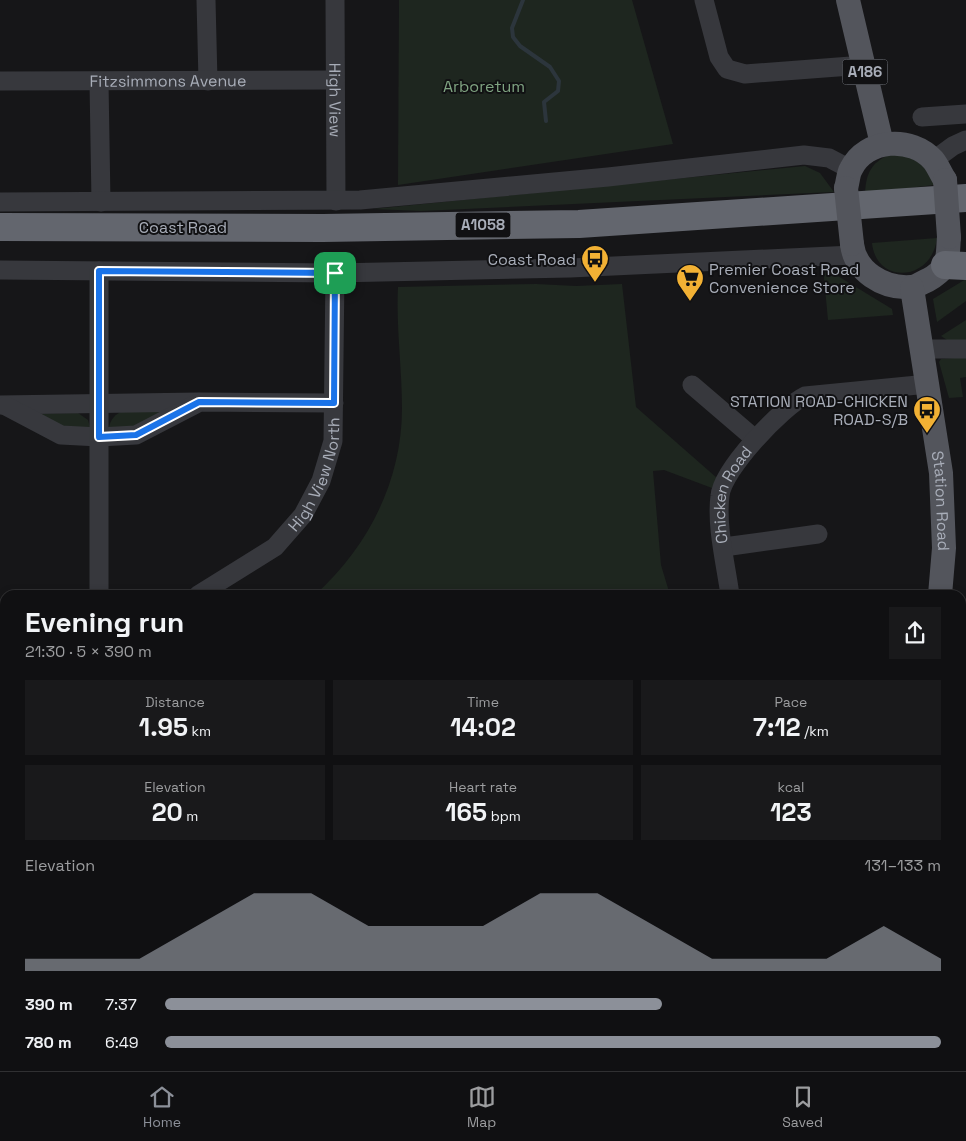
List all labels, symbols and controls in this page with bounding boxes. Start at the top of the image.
road number: A186 [842,60,888,84]
street label: High View [324,63,346,137]
street label: Fitzsimmons Avenue [90,70,246,92]
park label: Arboretum [443,76,525,97]
road number: A1058 [456,212,510,238]
street label: Coast Road [139,217,227,238]
bus stop icon: Coast Road [580,244,610,283]
place label: Coast Road [488,249,576,270]
pin [314,252,356,294]
icon: arrive [321,259,349,287]
place label: Premier Coast Road Convenience Store [709,259,859,298]
supermarket icon: Premier Coast Road Convenience Store [675,263,705,302]
place label: STATION ROAD-CHICKEN ROAD-S/B [730,391,908,430]
bus stop icon: STATION ROAD-CHICKEN ROAD-S/B [912,395,942,434]
street label: High View North [283,417,344,536]
street label: Chicken Road [709,442,757,545]
street label: Station Road [927,449,954,551]
text: Evening run [25,604,184,640]
button: share [889,607,941,659]
text: 21:30 · 5 × 390 m [25,641,152,662]
text: Distance [145,693,205,711]
text: Time [467,693,499,711]
text: Pace [775,693,807,711]
text: 1.95 [139,711,188,743]
text: 14:02 [450,711,516,743]
text: 7:12 [753,711,801,743]
text: km [188,722,211,740]
text: /km [801,722,829,740]
text: Elevation [144,778,206,796]
text: Heart rate [449,778,517,796]
text: kcal [777,778,805,796]
text: 20 [152,796,183,828]
text: 165 [445,796,487,828]
text: 123 [770,796,812,828]
text: m [183,807,198,825]
text: bpm [487,807,521,825]
text: Elevation [25,855,95,876]
text: 131–133 m [865,855,941,876]
text: 390 m [25,994,73,1015]
text: 7:37 [105,994,137,1015]
text: 780 m [25,1032,72,1053]
text: 6:49 [105,1032,139,1053]
tab: Home [143,1083,181,1131]
tab: Map [467,1083,496,1131]
tab: Saved [782,1083,823,1131]

